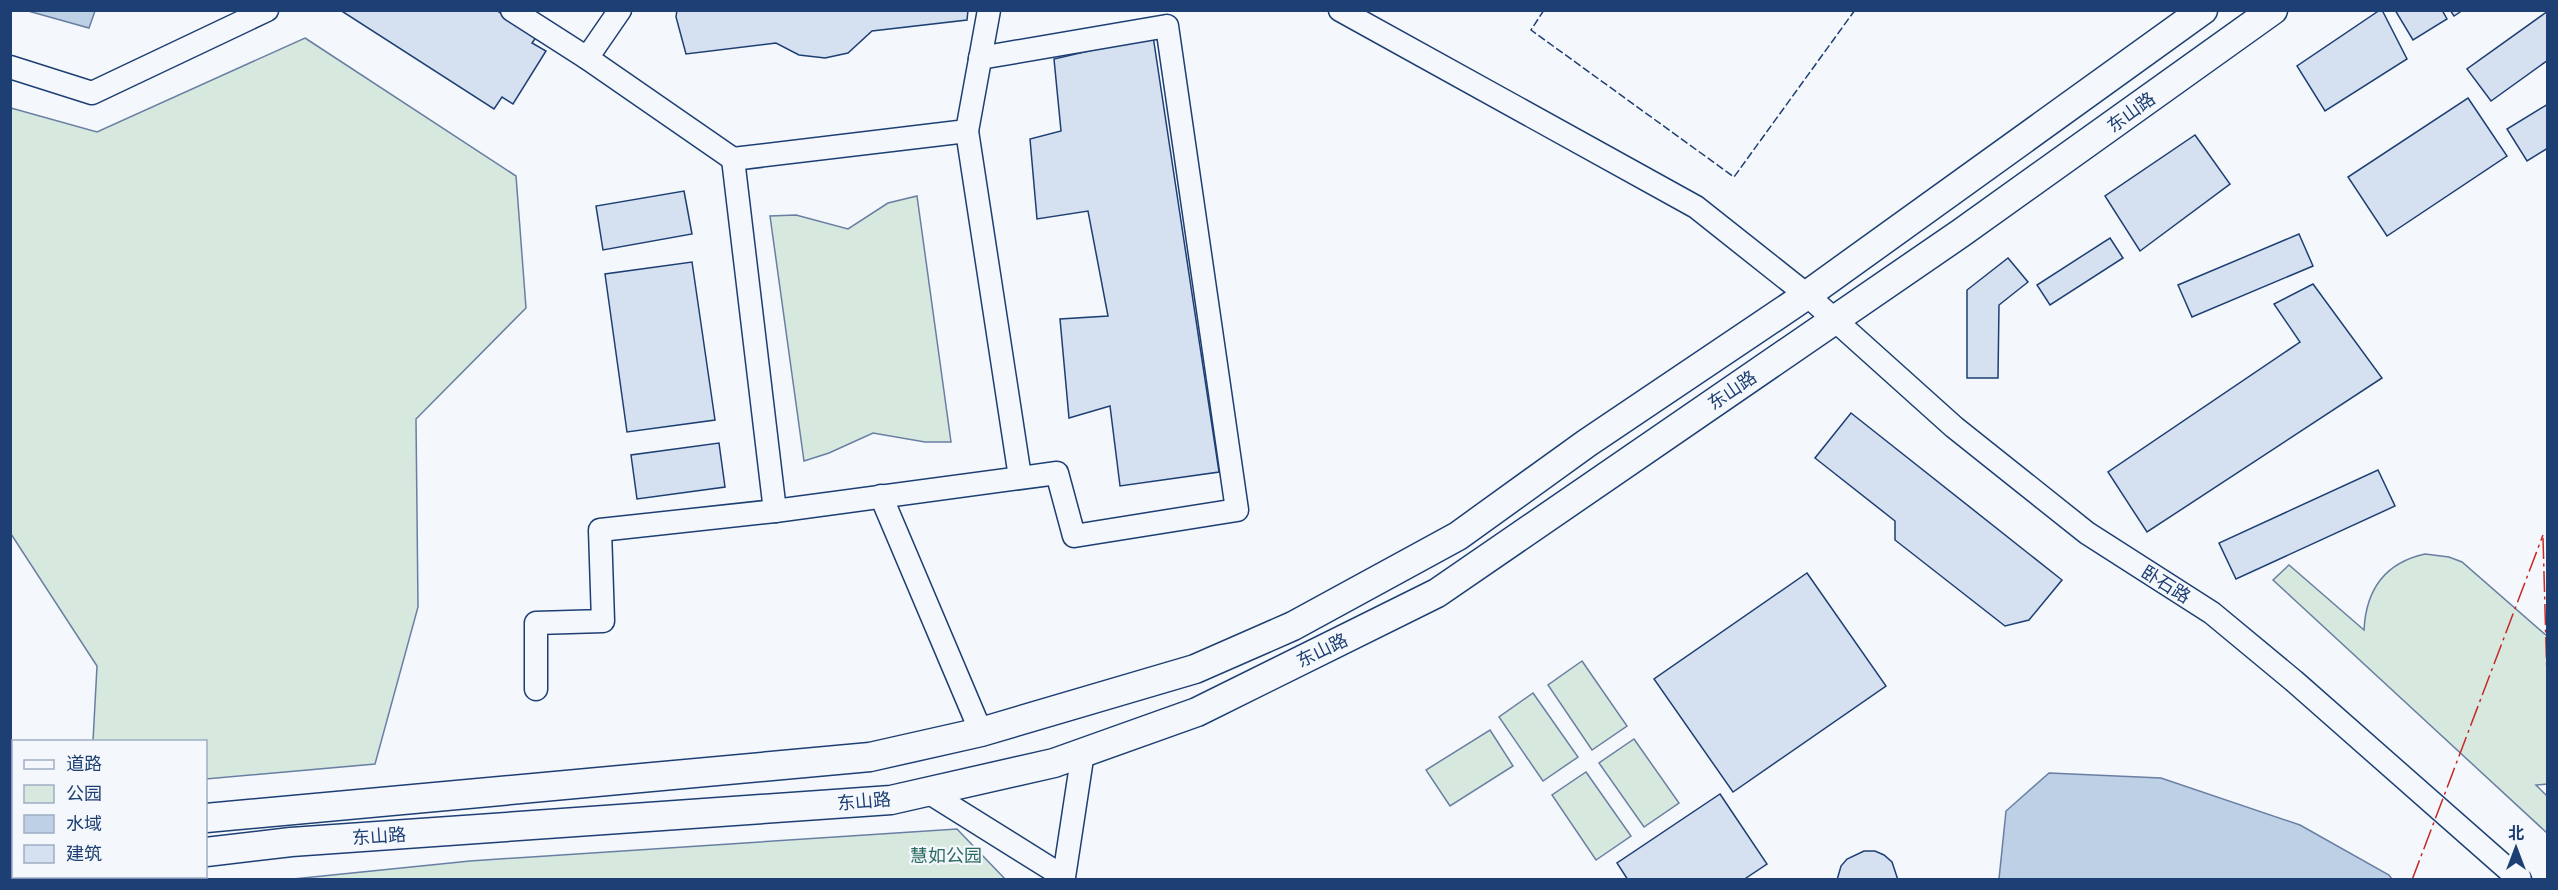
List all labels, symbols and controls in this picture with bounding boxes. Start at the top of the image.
street label: 东山路 [2102,87,2160,137]
street label: 东山路 [1703,365,1761,415]
street label: 卧石路 [2137,560,2195,608]
street label: 东山路 [1293,628,1351,672]
legend [12,740,207,878]
text: 道路 [66,752,102,775]
text: 公园 [66,782,102,805]
street label: 东山路 [836,787,892,815]
text: 水域 [66,812,102,835]
north arrow [2486,818,2546,878]
street label: 东山路 [351,823,407,849]
text: 北 [2508,823,2524,843]
text: 建筑 [66,842,102,865]
park label: 慧如公园 [910,844,982,867]

